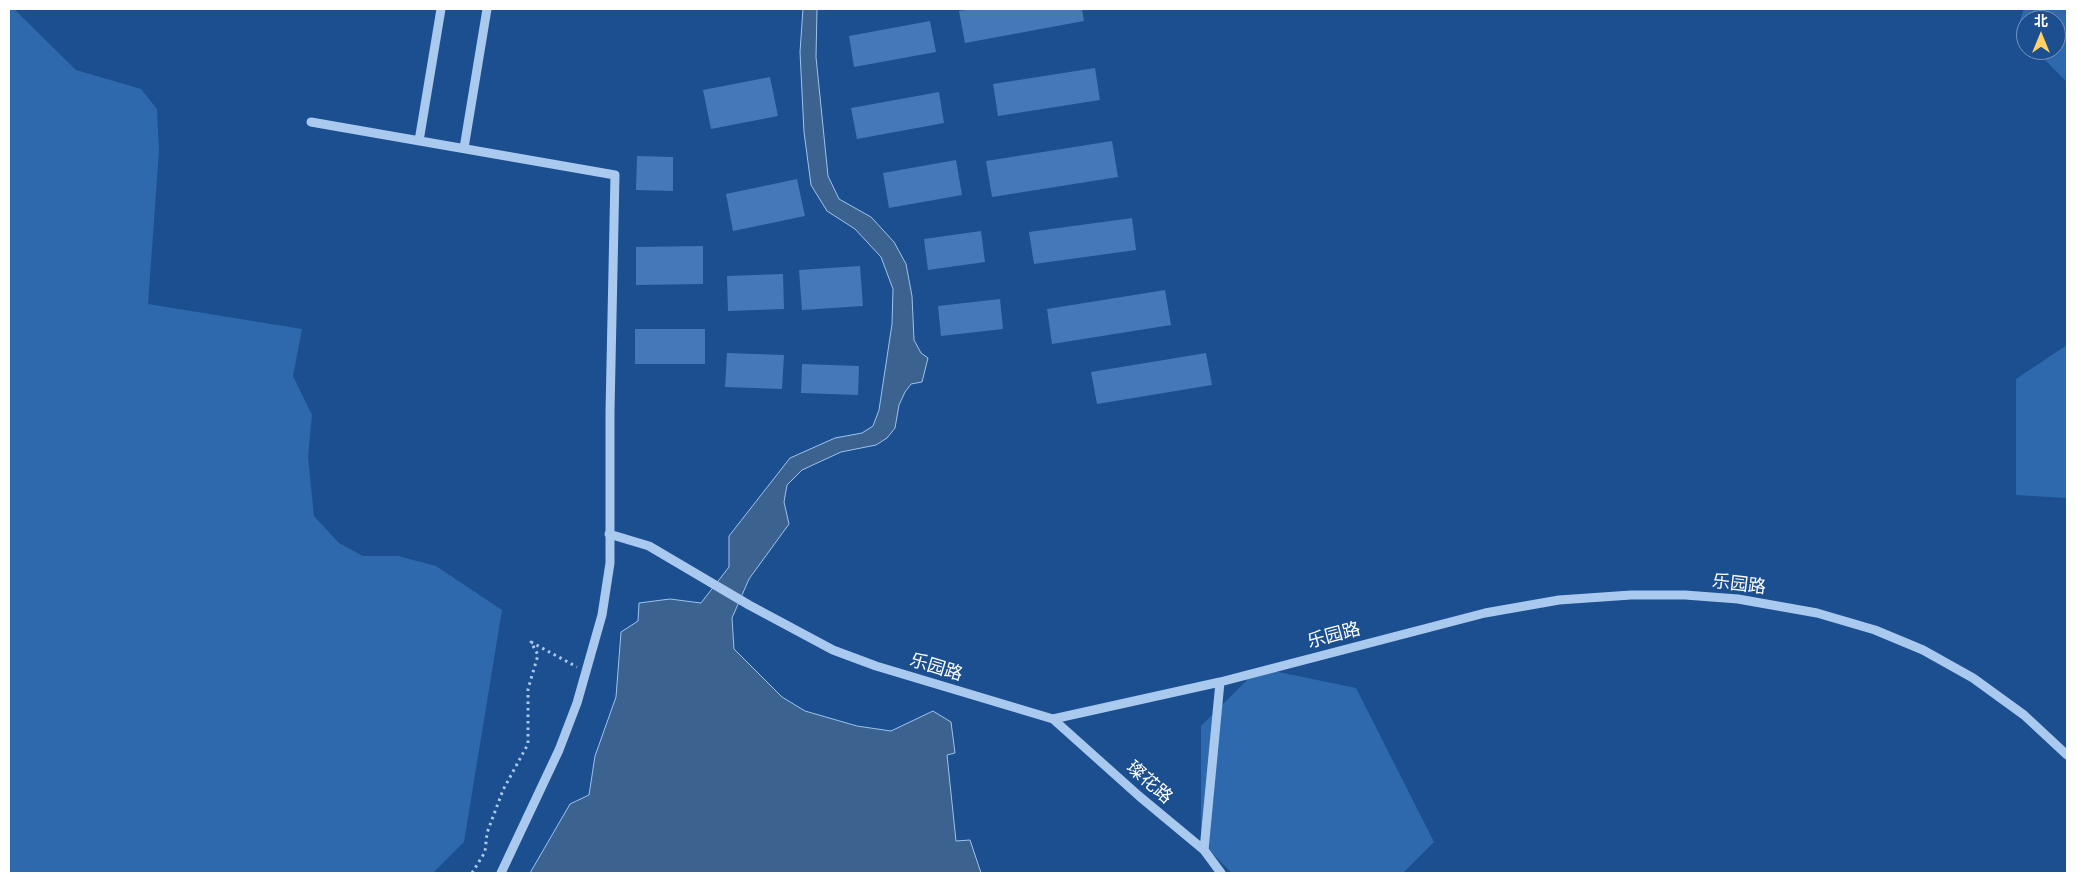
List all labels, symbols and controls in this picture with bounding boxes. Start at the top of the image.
north arrow [2016,10,2066,60]
text: 北 [2034,12,2048,30]
street label: 乐园路 [1711,571,1767,599]
street label: 乐园路 [1305,619,1363,653]
street label: 乐园路 [907,650,965,686]
street label: 璨花路 [1122,757,1176,809]

